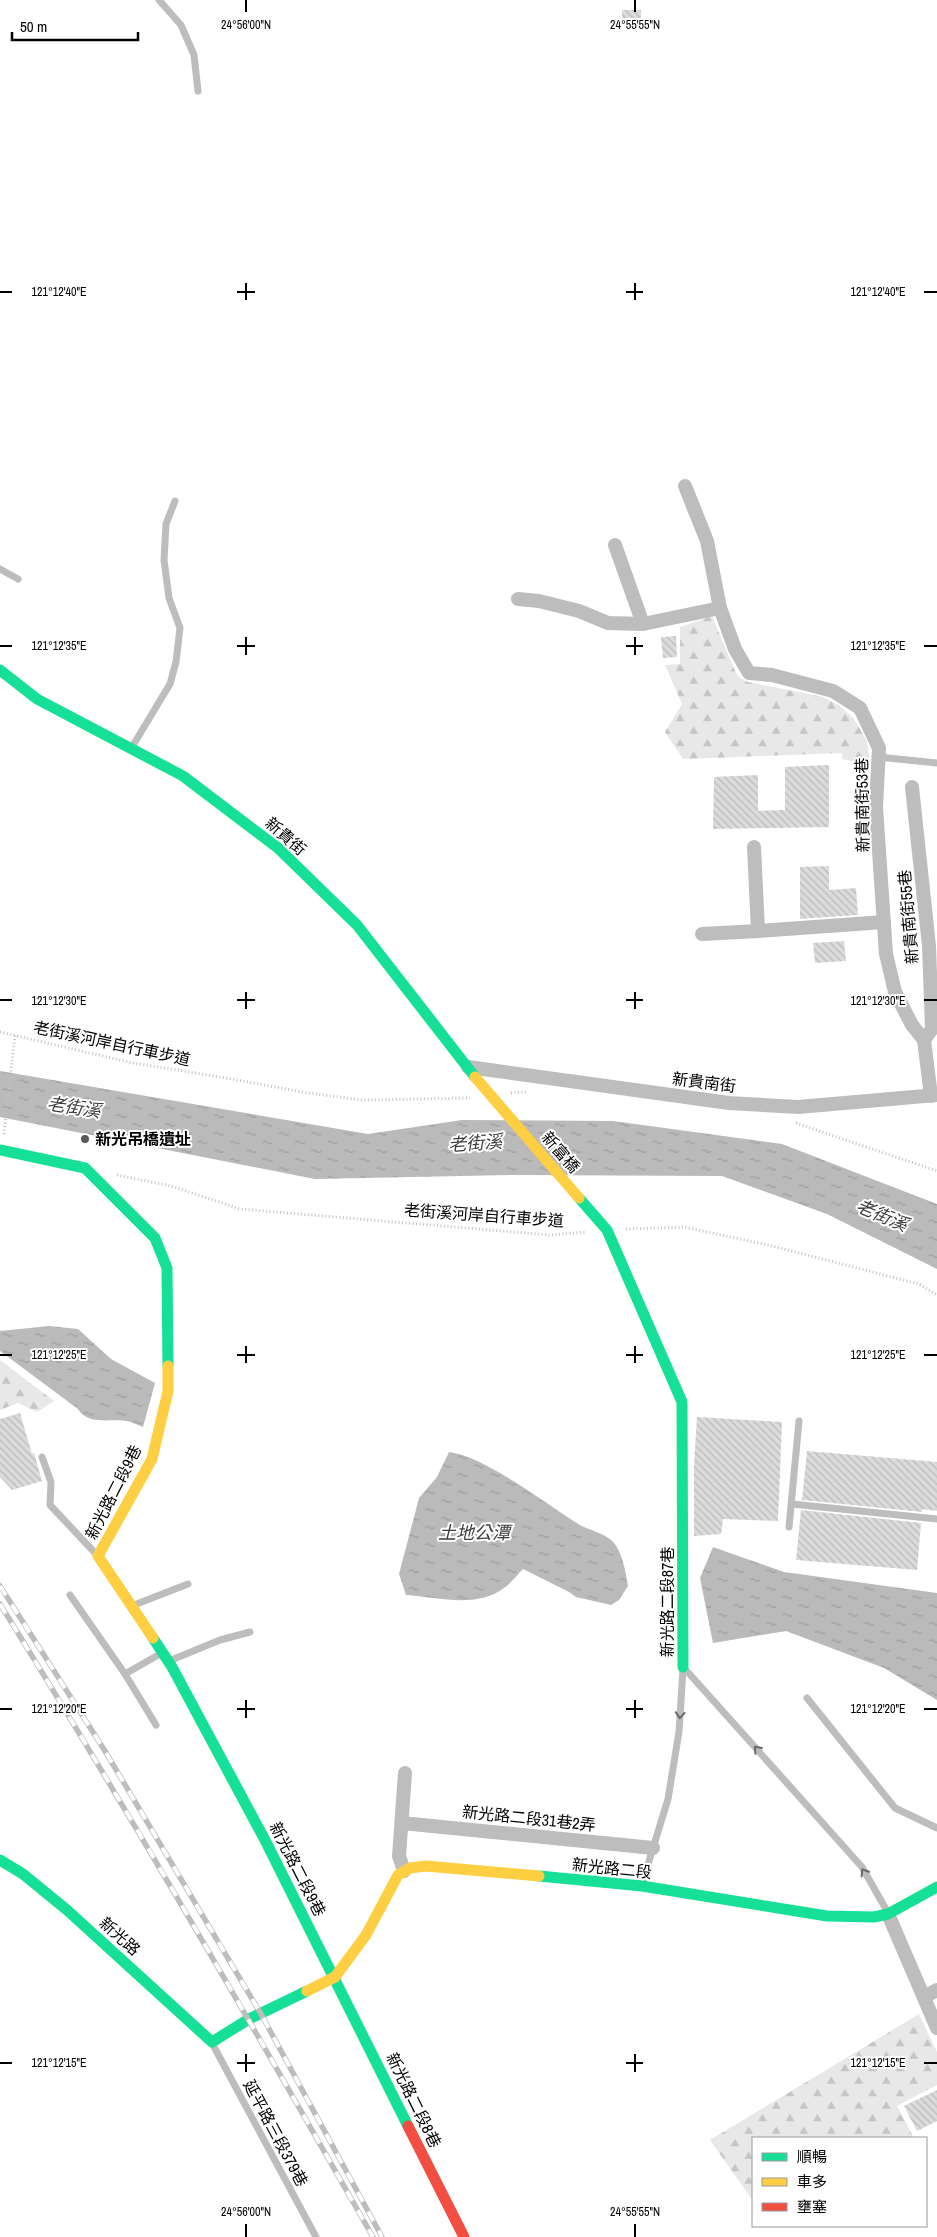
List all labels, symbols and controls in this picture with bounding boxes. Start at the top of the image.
scale bar [12,10,139,42]
text: 50 m [20,16,47,37]
text: 24°56'00"N [221,17,271,33]
text: 24°55'55"N [610,17,660,33]
text: 121°12'40"E [31,284,87,300]
text: 121°12'40"E [850,284,906,300]
text: 121°12'35"E [31,638,87,654]
text: 121°12'35"E [850,638,906,654]
street label: 新貴南街53巷 [850,758,874,852]
street label: 新貴街 [261,812,311,860]
street label: 新貴南街55巷 [893,869,923,965]
text: 121°12'30"E [31,993,87,1009]
text: 121°12'30"E [850,993,906,1009]
street label: 老街溪河岸自行車步道 [31,1016,193,1070]
street label: 新貴南街 [671,1067,737,1097]
water label: 老街溪 [45,1090,106,1124]
street label: 新富橋 [537,1127,585,1177]
place label: 新光吊橋遺址 [95,1128,191,1150]
water label: 老街溪 [447,1128,506,1157]
marker: 新光吊橋遺址 [79,1133,91,1145]
water label: 老街溪 [852,1193,914,1238]
street label: 老街溪河岸自行車步道 [403,1198,565,1232]
text: 121°12'25"E [31,1347,87,1363]
text: 121°12'25"E [850,1347,906,1363]
street label: 新光路二段9巷 [80,1441,146,1543]
water label: 土地公潭 [438,1520,513,1545]
street label: 新光路二段87巷 [656,1547,678,1657]
text: 121°12'20"E [31,1701,87,1717]
text: 121°12'20"E [850,1701,906,1717]
one-way arrow [674,1712,685,1720]
one-way arrow [754,1746,763,1755]
street label: 新光路二段31巷2弄 [461,1800,597,1836]
street label: 新光路二段9巷 [265,1818,331,1920]
street label: 新光路二段 [571,1853,653,1883]
one-way arrow [861,1868,870,1877]
street label: 新光路 [95,1912,145,1960]
street label: 新光路二段8巷 [381,2049,447,2151]
text: 121°12'15"E [31,2055,87,2071]
text: 121°12'15"E [850,2055,906,2071]
street label: 延平路三段379巷 [239,2076,313,2190]
legend [752,2137,927,2227]
text: 順暢 [797,2146,827,2167]
text: 車多 [797,2171,827,2192]
text: 壅塞 [797,2196,827,2217]
text: 24°56'00"N [221,2204,271,2220]
text: 24°55'55"N [610,2204,660,2220]

